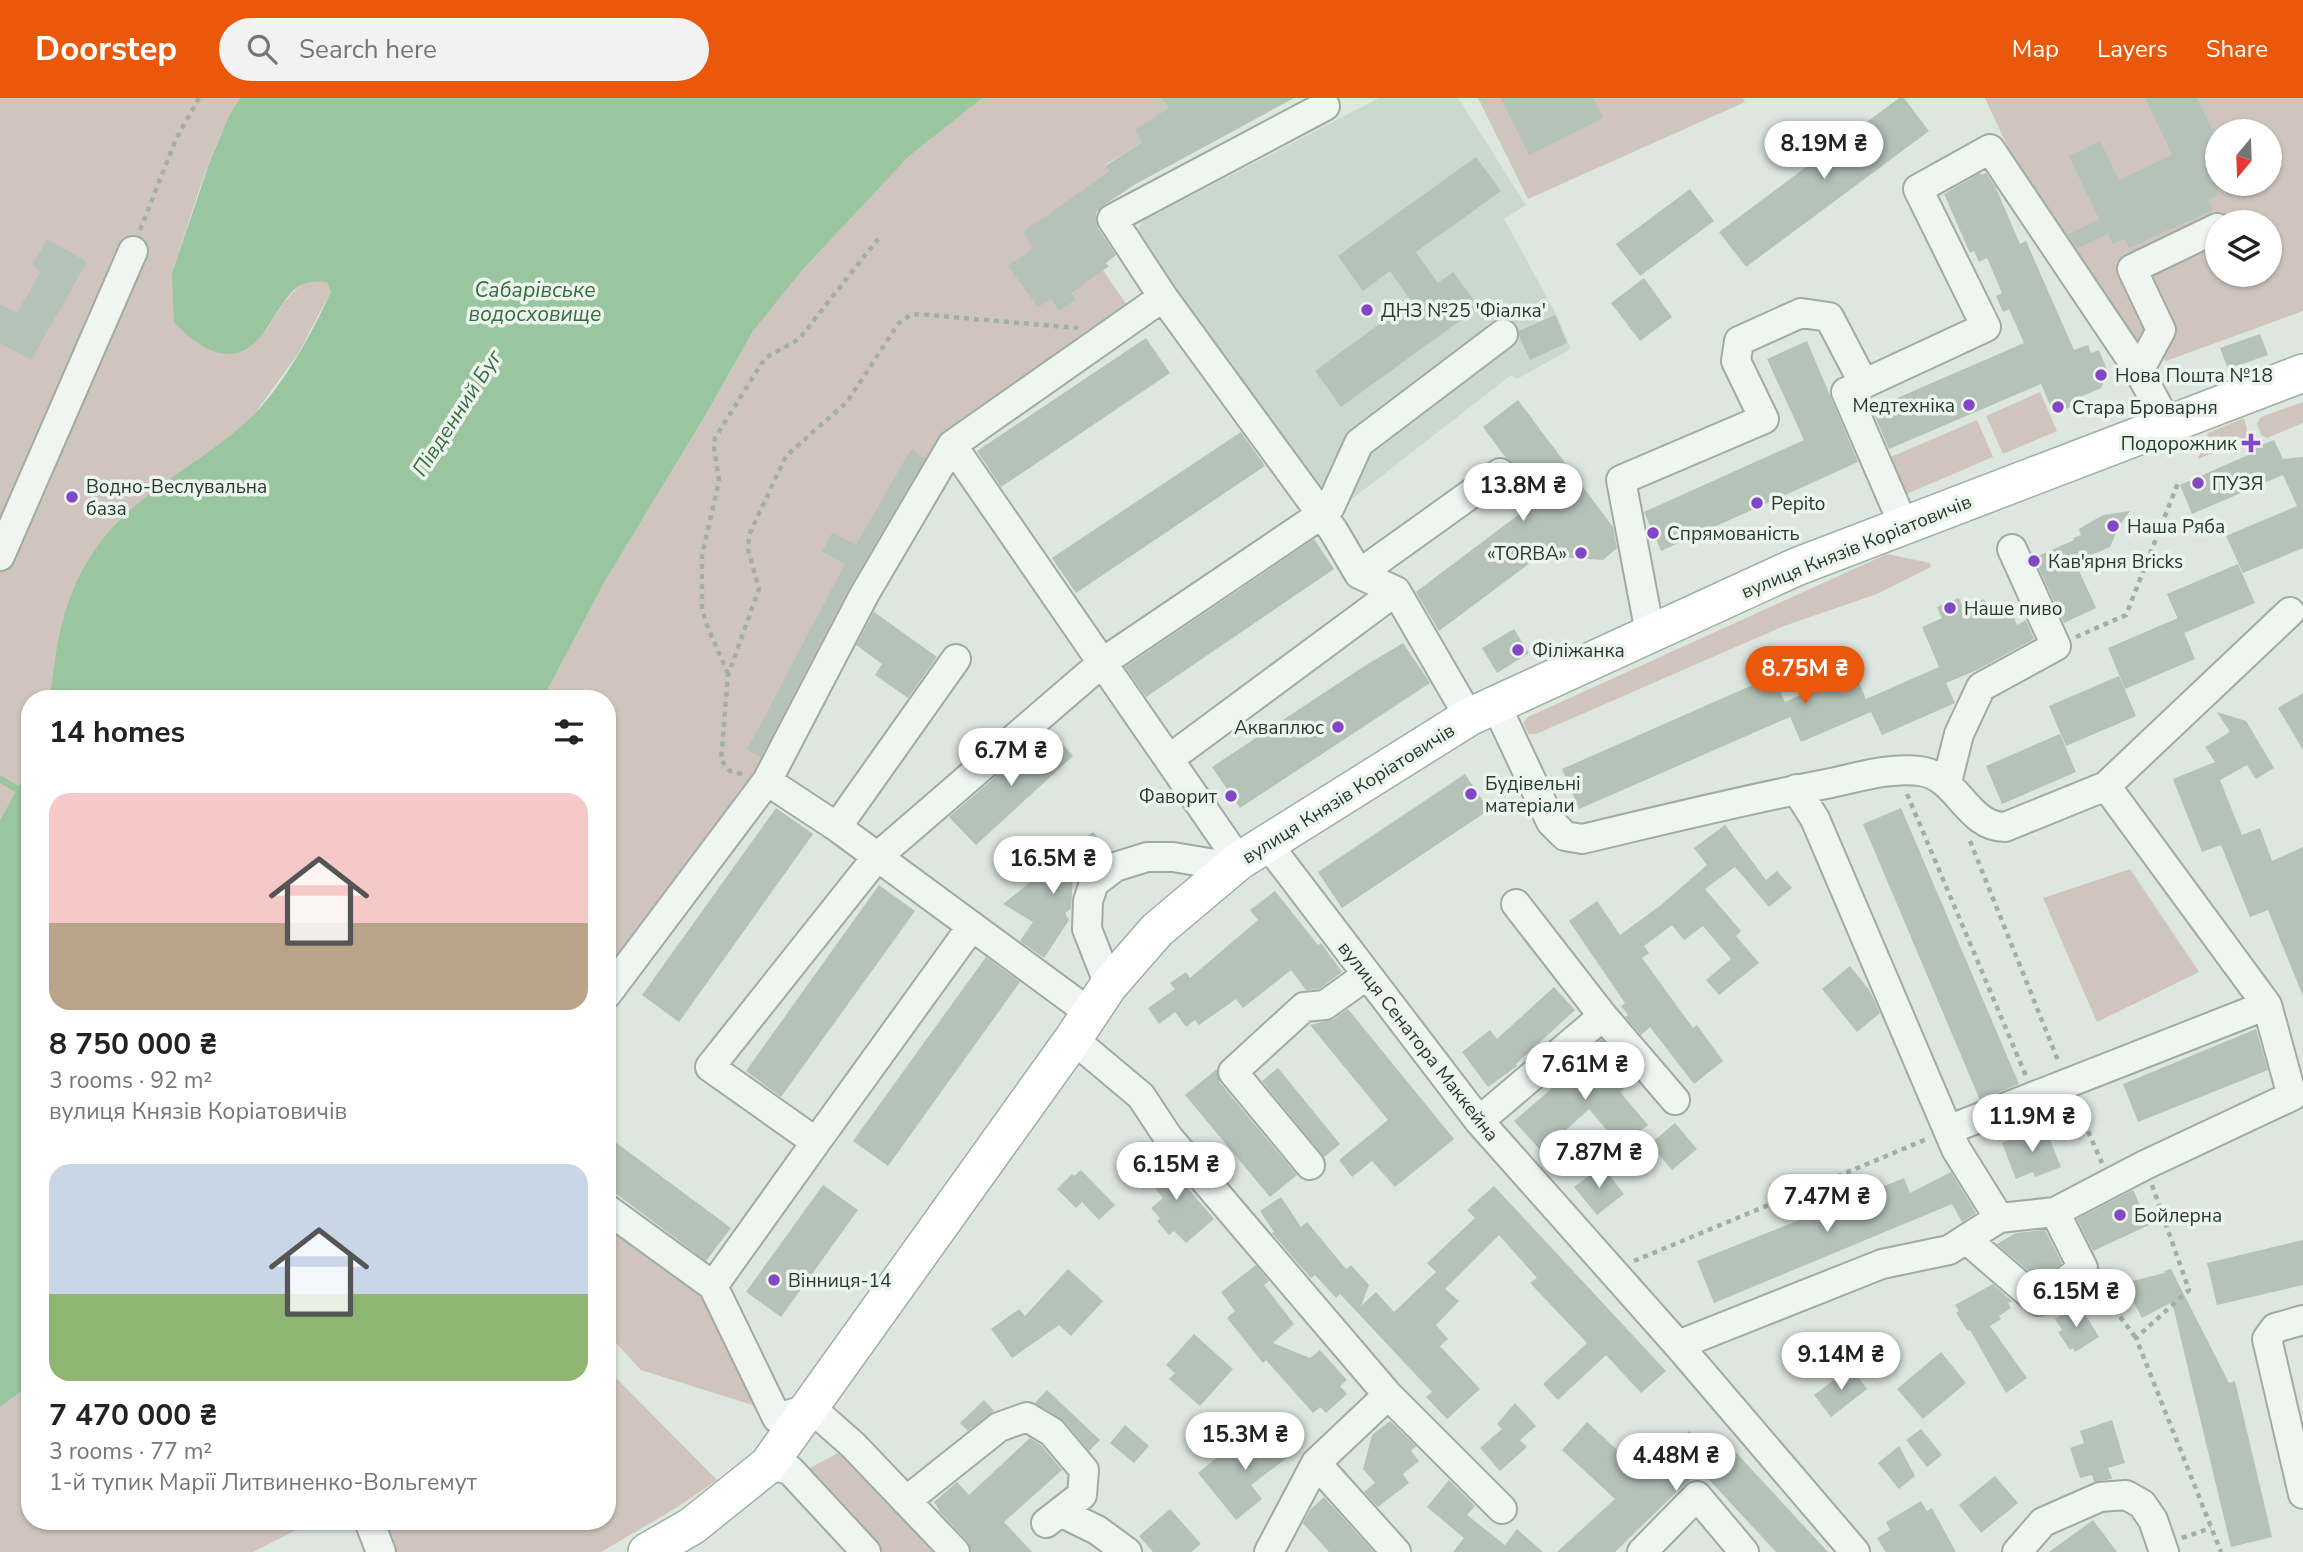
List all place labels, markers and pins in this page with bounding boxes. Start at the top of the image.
pin: 8.19M ₴ [1759,122,1889,181]
place label: ДНЗ №25 'Фіалка' [1381,298,1546,324]
marker: ДНЗ №25 'Фіалка' [1359,302,1375,318]
place label: Нова Пошта №18 [2115,363,2273,389]
marker: Нова Пошта №18 [2093,367,2109,383]
place label: Медтехніка [1853,393,1955,419]
place label: Стара Броварня [2072,395,2218,421]
marker: Медтехніка [1961,397,1977,413]
marker: Стара Броварня [2050,399,2066,415]
place label: Подорожник [2121,431,2237,457]
marker: Подорожник [2243,435,2259,451]
pin: 13.8M ₴ [1458,464,1588,523]
place label: ПУЗЯ [2212,471,2263,497]
place label: Водно-Веслувальна база [86,474,267,522]
marker: ПУЗЯ [2190,475,2206,491]
marker: Водно-Веслувальна база [64,489,80,505]
place label: Pepito [1771,491,1825,517]
marker: Pepito [1749,495,1765,511]
place label: Наша Ряба [2127,514,2225,540]
marker: Наша Ряба [2105,518,2121,534]
place label: Спрямованість [1667,521,1800,547]
marker: Спрямованість [1645,525,1661,541]
place label: «TORBA» [1487,541,1567,567]
marker: «TORBA» [1573,545,1589,561]
place label: Кав'ярня Bricks [2048,549,2183,575]
marker: Кав'ярня Bricks [2026,553,2042,569]
place label: Наше пиво [1964,596,2062,622]
marker: Наше пиво [1942,600,1958,616]
place label: Філіжанка [1532,638,1625,664]
marker: Філіжанка [1510,642,1526,658]
pin: 8.75M ₴ [1740,646,1870,706]
place label: Акваплюс [1234,715,1324,741]
marker: Акваплюс [1330,719,1346,735]
pin: 6.7M ₴ [954,728,1068,788]
place label: Будівельні матеріали [1485,771,1581,819]
place label: Фаворит [1139,784,1218,810]
marker: Будівельні матеріали [1463,786,1479,802]
marker: Фаворит [1223,788,1239,804]
pin: 16.5M ₴ [988,836,1118,896]
pin: 7.61M ₴ [1520,1042,1650,1102]
pin: 11.9M ₴ [1967,1094,2097,1154]
pin: 7.87M ₴ [1534,1130,1664,1190]
pin: 6.15M ₴ [1111,1142,1241,1202]
pin: 7.47M ₴ [1762,1174,1892,1234]
place label: Бойлерна [2134,1203,2222,1229]
marker: Бойлерна [2112,1207,2128,1223]
place label: Вінниця-14 [788,1268,891,1294]
pin: 6.15M ₴ [2011,1270,2141,1329]
marker: Вінниця-14 [766,1272,782,1288]
pin: 9.14M ₴ [1776,1332,1906,1392]
pin: 15.3M ₴ [1180,1412,1310,1472]
pin: 4.48M ₴ [1611,1434,1741,1493]

